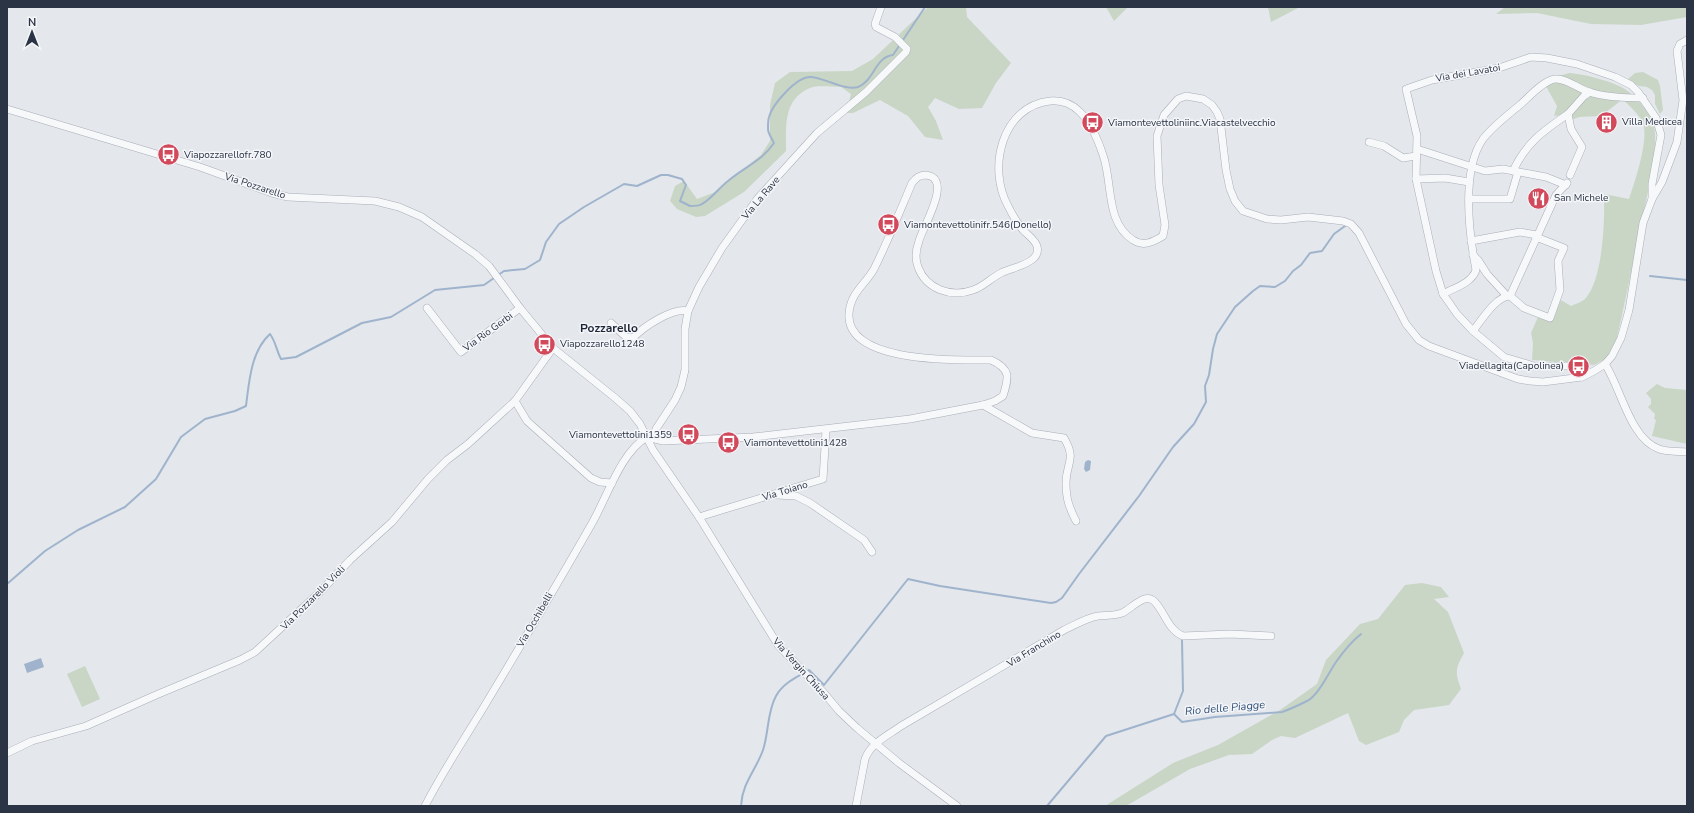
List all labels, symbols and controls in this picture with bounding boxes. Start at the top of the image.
north arrow [12,12,52,52]
text: N [28,15,36,30]
street label: Via dei Lavatoi [1434,60,1501,86]
building icon: Villa Medicea [1593,109,1619,135]
bus stop icon: Viamontevettoliniinc.Viacastelvecchio [1079,110,1105,136]
place label: Villa Medicea [1621,115,1682,129]
place label: Viamontevettoliniinc.Viacastelvecchio [1107,116,1276,130]
bus stop icon: Viapozzarellofr.780 [156,142,182,168]
place label: Viapozzarellofr.780 [183,148,272,162]
street label: Via Pozzarello [222,169,288,203]
street label: Via La Rave [738,173,783,223]
restaurant icon: San Michele [1525,185,1551,211]
place label: San Michele [1554,191,1608,205]
bus stop icon: Viamontevettolinifr.546(Donello) [876,212,902,238]
place label: Viamontevettolinifr.546(Donello) [903,218,1052,232]
street label: Via Rio Gerbi [459,309,516,355]
district label: Pozzarello [580,320,638,336]
bus stop icon: Viapozzarello1248 [532,331,558,357]
place label: Viapozzarello1248 [559,337,645,351]
bus stop icon: Viadellagita(Capolinea) [1566,353,1592,379]
place label: Viadellagita(Capolinea) [1458,359,1564,373]
bus stop icon: Viamontevettolini1359 [675,422,701,448]
place label: Viamontevettolini1359 [568,428,672,442]
bus stop icon: Viamontevettolini1428 [716,430,742,456]
place label: Viamontevettolini1428 [743,436,847,450]
street label: Via Toiano [760,477,810,505]
street label: Via Pozzarello Violi [277,563,348,634]
street label: Via Occhibelli [513,590,556,651]
street label: Via Franchino [1003,627,1064,671]
street label: Via Vergin Chiusa [769,634,833,703]
water label: Rio delle Piagge [1184,697,1266,719]

